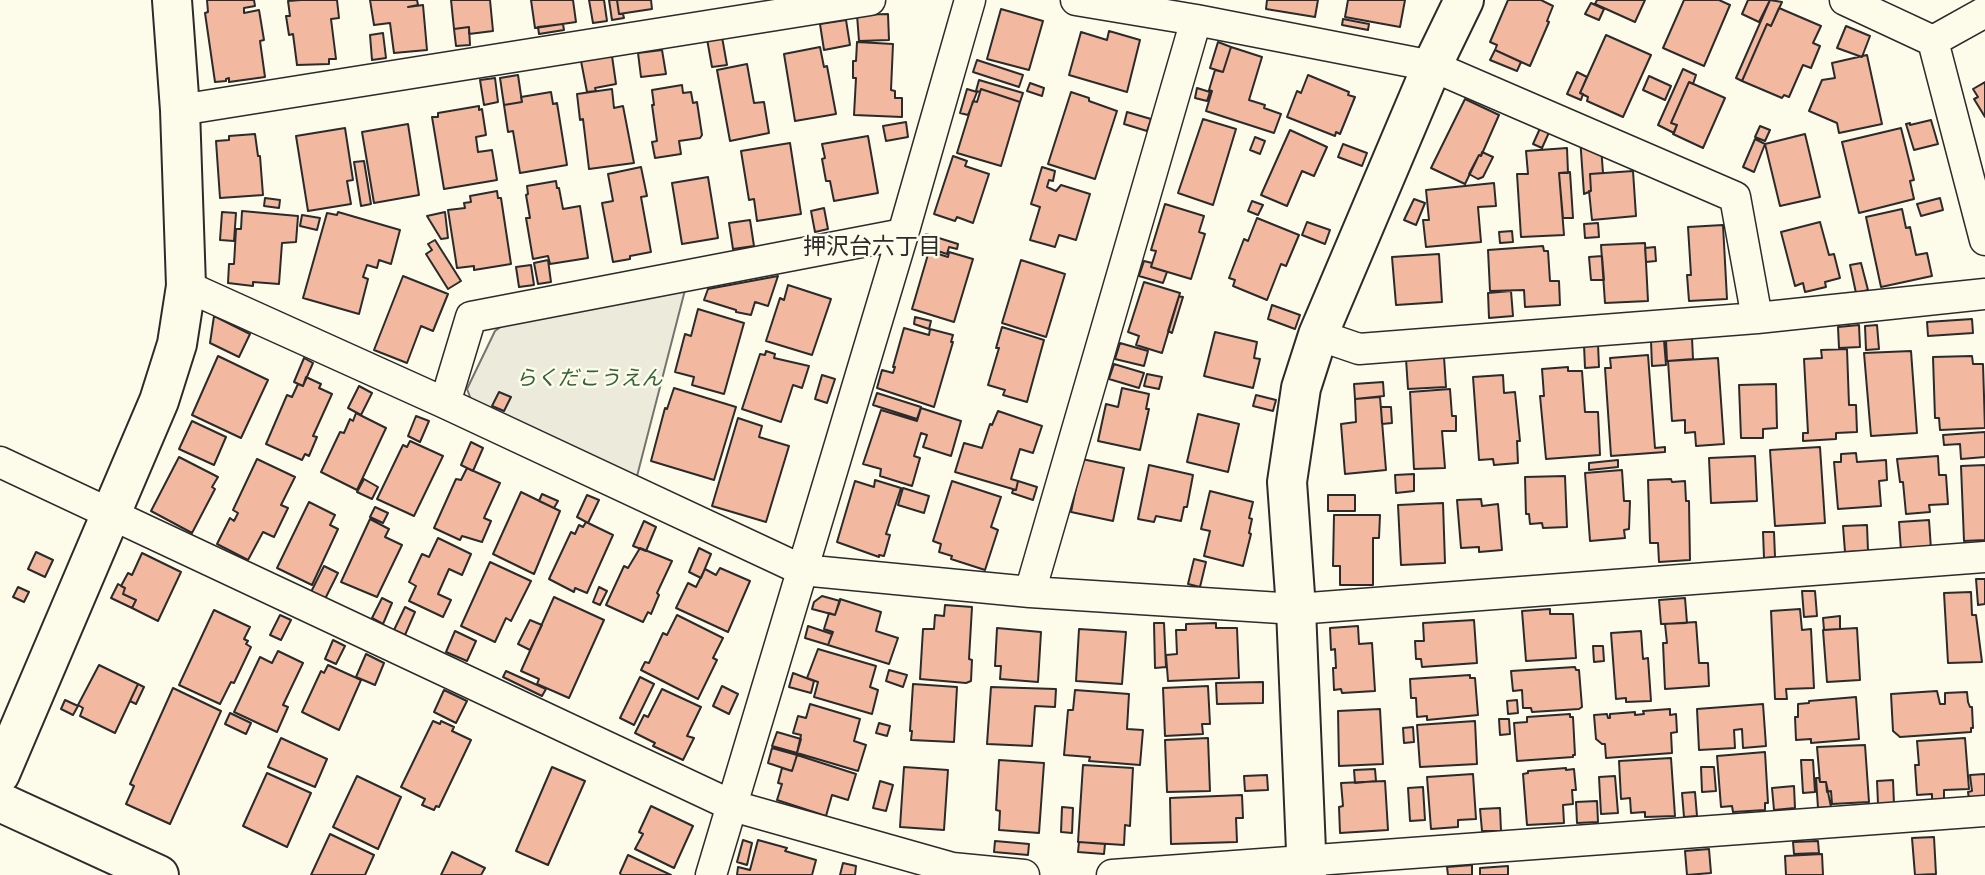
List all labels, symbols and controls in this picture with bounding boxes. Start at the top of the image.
district label: 押沢台六丁目 [803,233,941,261]
park label: らくだこうえん [516,366,662,392]

